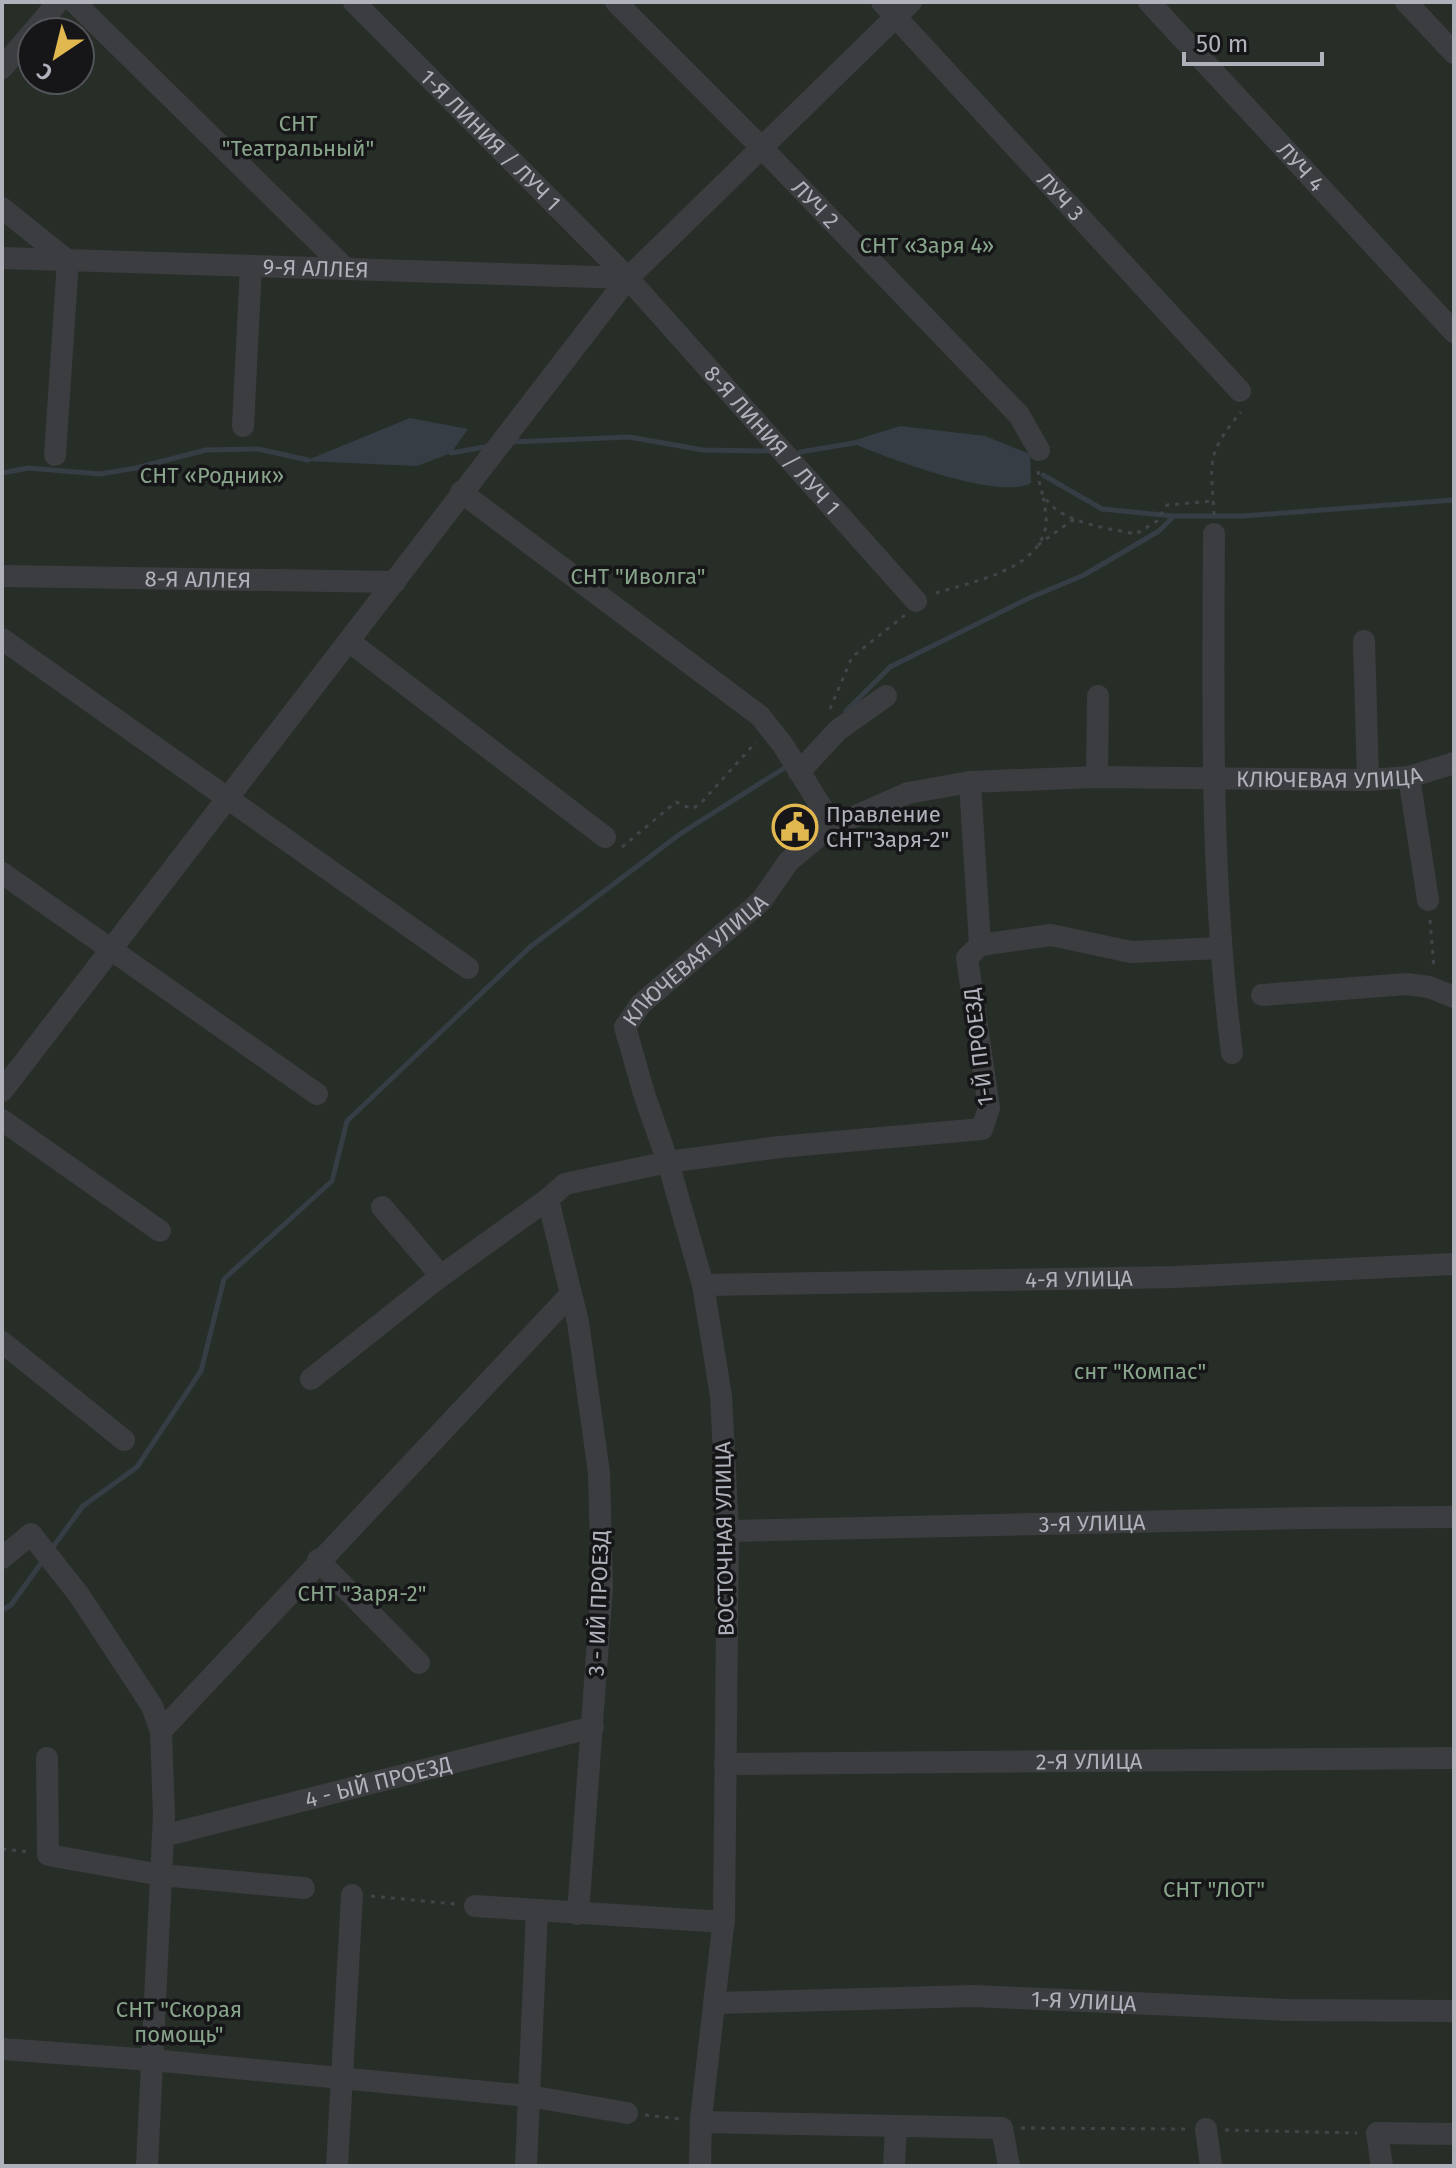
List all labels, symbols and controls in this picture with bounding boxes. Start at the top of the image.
north arrow [16,16,96,96]
scale bar [1184,16,1322,66]
text: 50 m [1196,30,1248,58]
text: С [32,57,58,87]
street label: 1-Я ЛИНИЯ / ЛУЧ 1 [414,64,566,216]
park label: СНТ "Театральный" [222,110,374,162]
street label: ЛУЧ 4 [1271,137,1330,197]
street label: ЛУЧ 3 [1031,167,1090,227]
street label: ЛУЧ 2 [786,174,845,234]
park label: СНТ «Заря 4» [860,232,994,259]
street label: 9-Я АЛЛЕЯ [262,253,369,284]
street label: 8-Я ЛИНИЯ / ЛУЧ 1 [698,360,846,521]
park label: СНТ «Родник» [140,462,284,489]
park label: СНТ "Иволга" [571,563,706,590]
street label: 8-Я АЛЛЕЯ [144,565,251,594]
street label: КЛЮЧЕВАЯ УЛИЦА [1236,761,1426,794]
place label: Правление СНТ"Заря-2" [826,801,949,853]
public building icon: Правление СНТ"Заря-2" [771,803,819,851]
street label: КЛЮЧЕВАЯ УЛИЦА [617,888,773,1031]
street label: 1-Й ПРОЕЗД [958,987,999,1107]
street label: 4-Я УЛИЦА [1025,1265,1133,1294]
park label: снт "Компас" [1074,1358,1206,1385]
street label: ВОСТОЧНАЯ УЛИЦА [709,1441,740,1637]
street label: 3-Я УЛИЦА [1038,1509,1146,1538]
street label: 3 - ИЙ ПРОЕЗД [582,1529,615,1677]
park label: СНТ "Заря-2" [298,1580,426,1607]
street label: 2-Я УЛИЦА [1035,1748,1143,1775]
street label: 4 - ЫЙ ПРОЕЗД [302,1750,455,1814]
park label: СНТ "ЛОТ" [1163,1876,1265,1903]
street label: 1-Я УЛИЦА [1031,1986,1137,2017]
park label: СНТ "Скорая помощь" [116,1996,242,2048]

